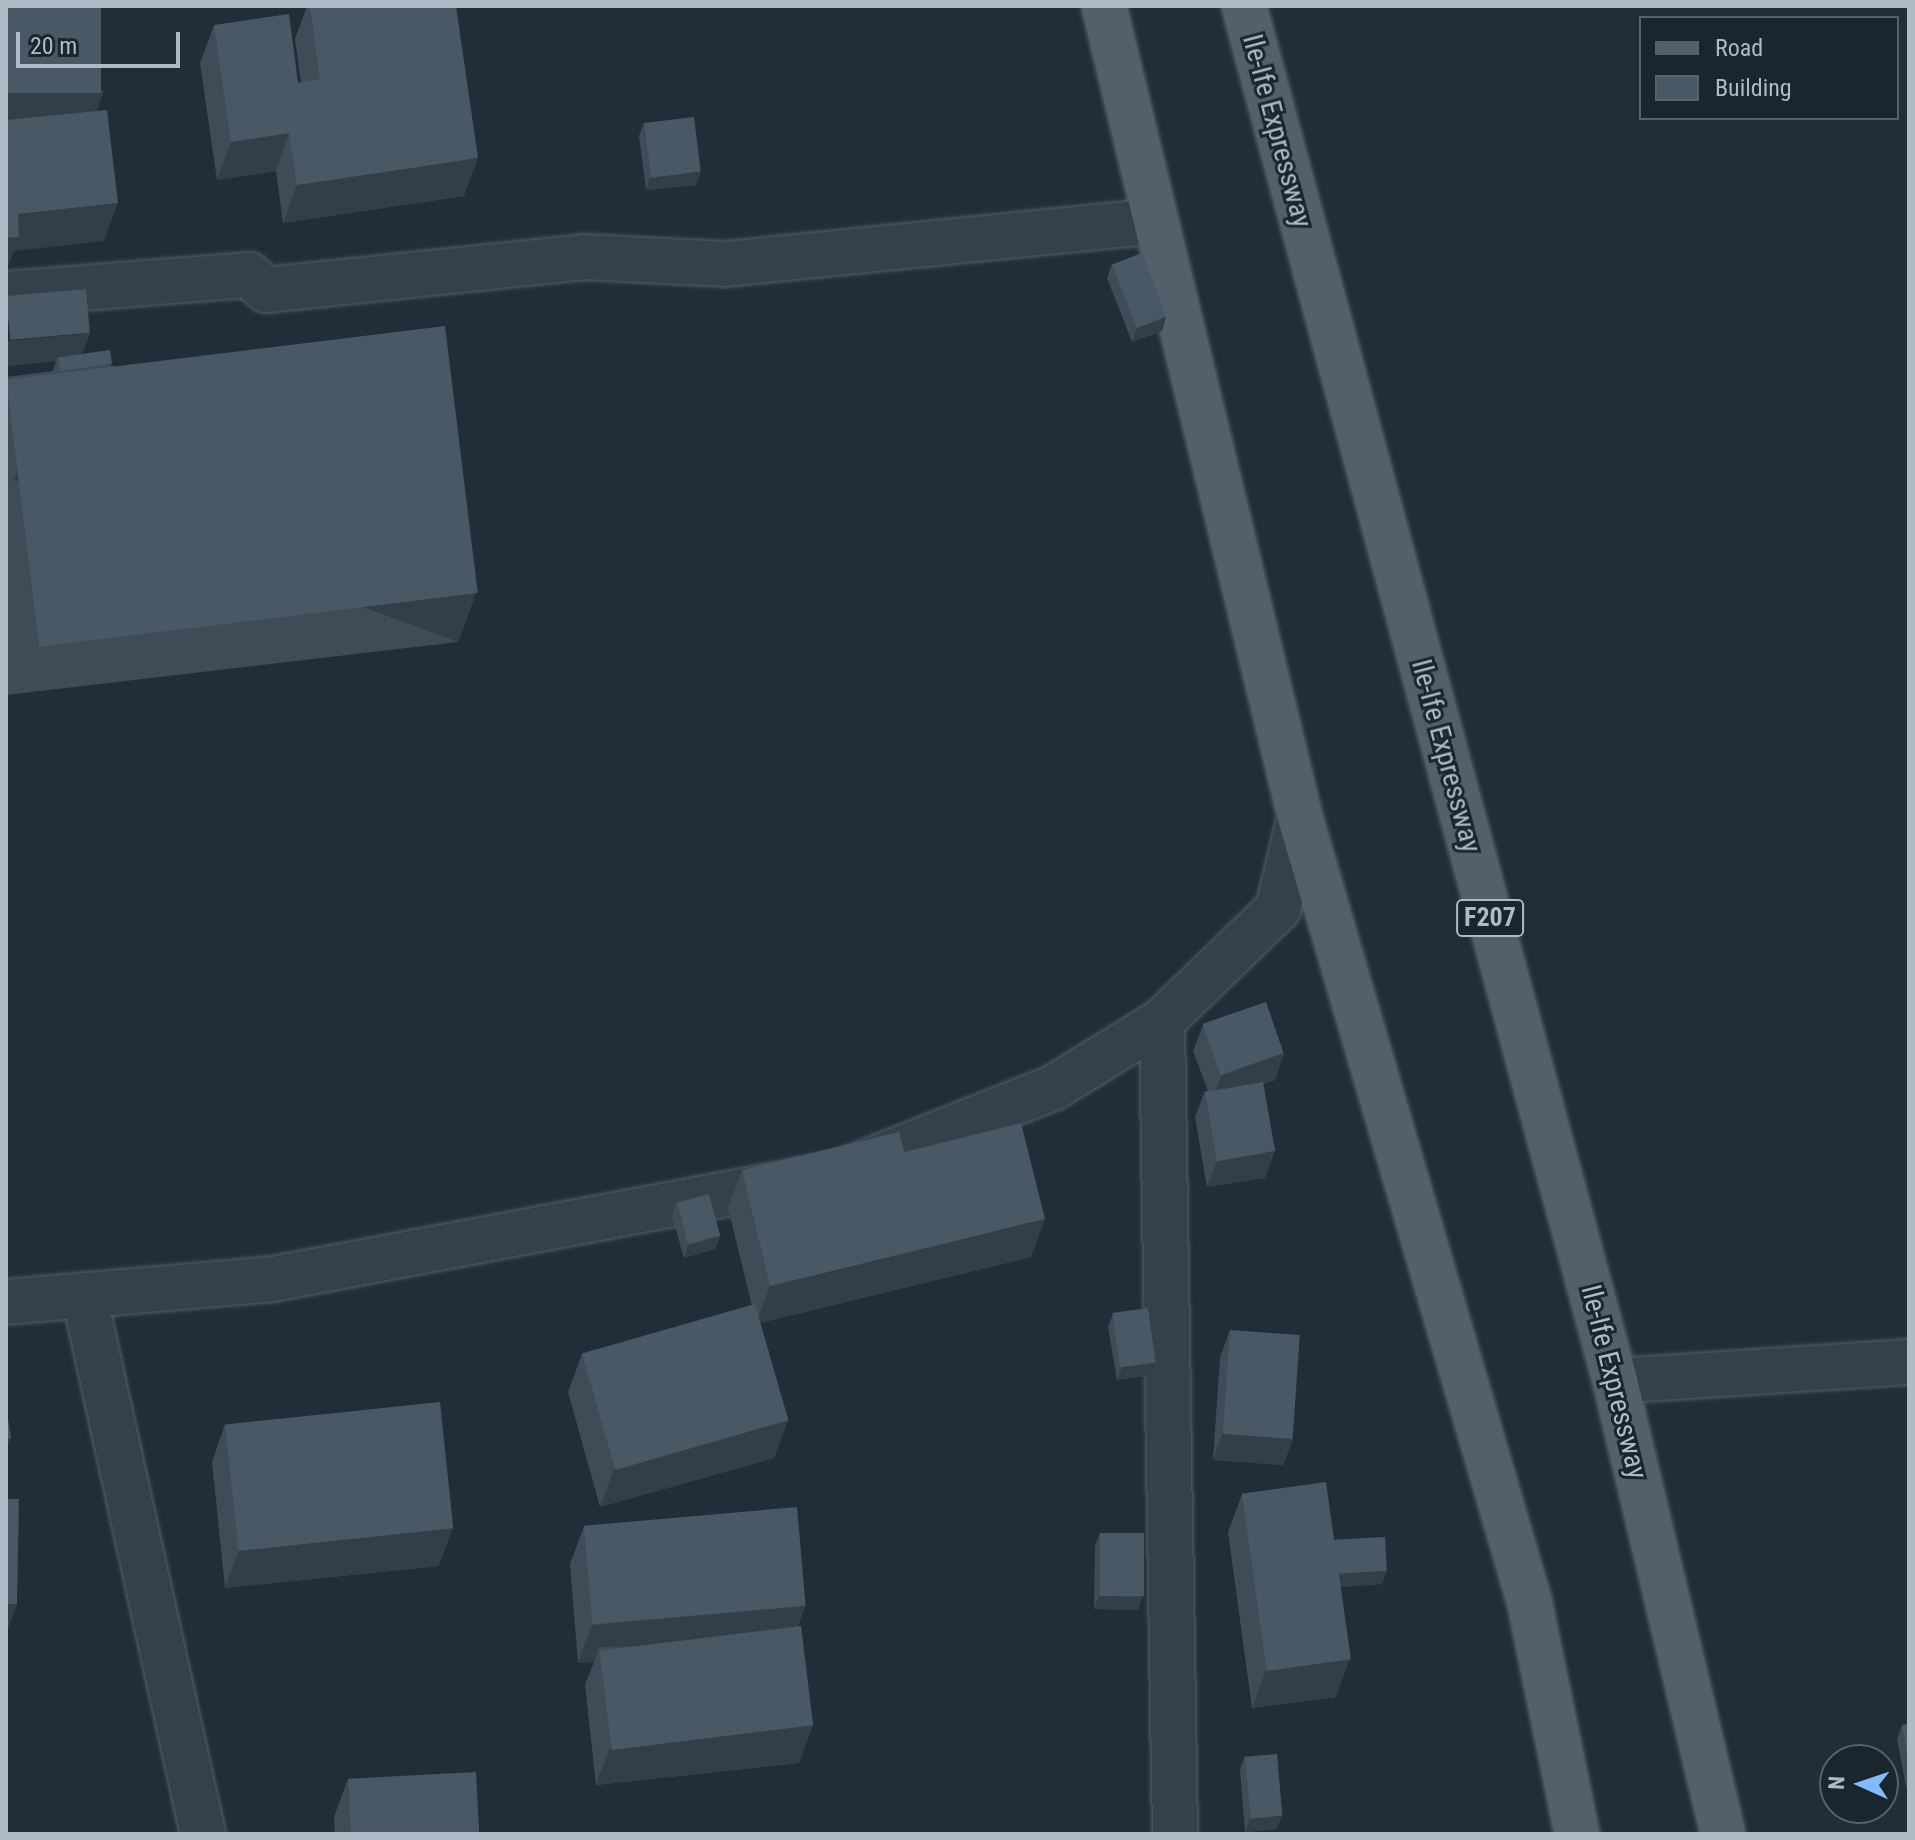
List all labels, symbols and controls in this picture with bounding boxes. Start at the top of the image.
scale bar [20,16,184,66]
legend [1639,16,1899,120]
street label: Ile-Ife Expressway [1235,31,1319,231]
text: 20 m [30,32,77,60]
text: Road [1715,34,1763,62]
text: Building [1715,74,1792,102]
street label: Ile-Ife Expressway [1404,656,1488,856]
road number: F207 [1456,896,1524,940]
street label: Ile-Ife Expressway [1574,1282,1654,1482]
north arrow [1819,1744,1899,1824]
text: N [1824,1775,1849,1790]

